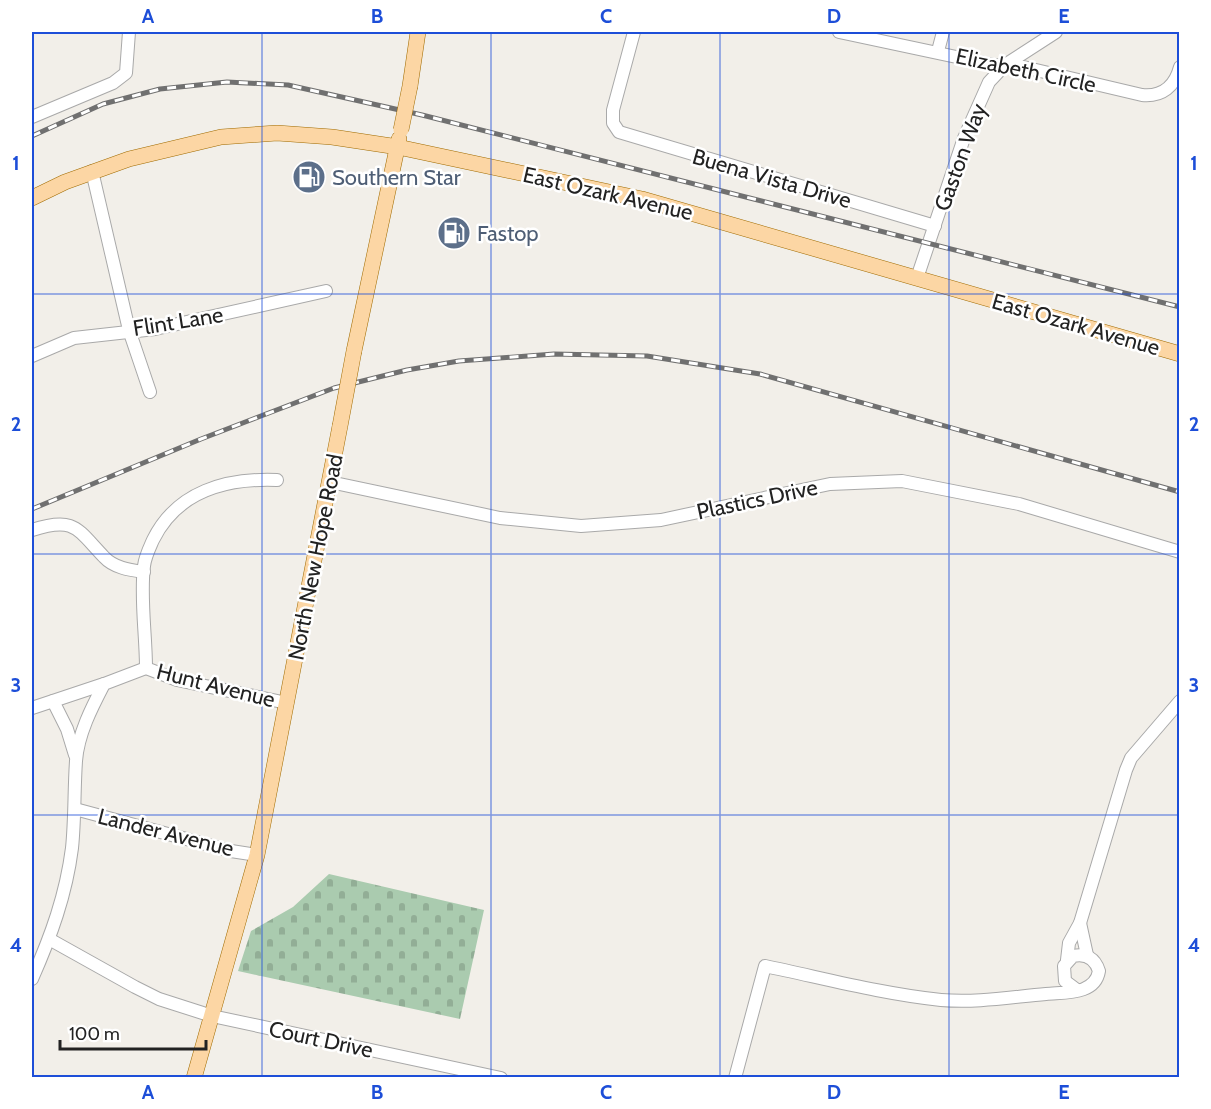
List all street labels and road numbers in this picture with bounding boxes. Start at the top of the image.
street label: Elizabeth Circle [953,42,1098,99]
street label: Gaston Way [929,100,992,215]
street label: Buena Vista Drive [689,143,854,214]
street label: East Ozark Avenue [520,161,695,226]
street label: East Ozark Avenue [989,288,1163,361]
street label: Flint Lane [131,301,225,342]
street label: North New Hope Road [282,452,349,662]
street label: Plastics Drive [694,474,820,525]
street label: Hunt Avenue [154,658,278,713]
street label: Lander Avenue [95,803,237,862]
street label: Court Drive [266,1015,375,1064]

